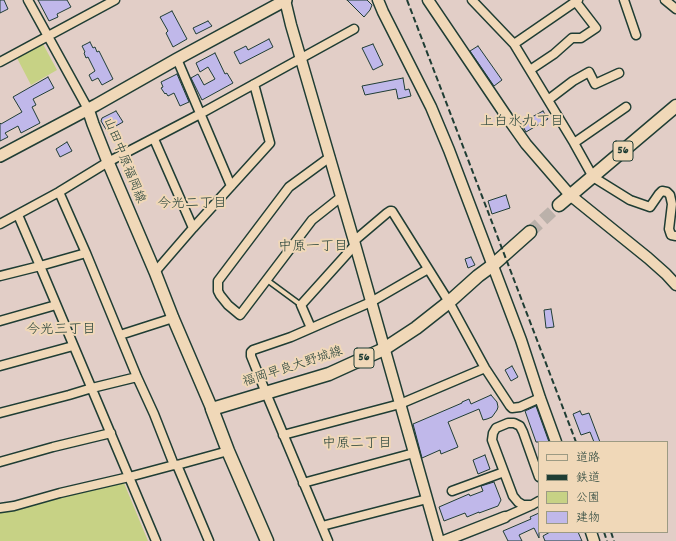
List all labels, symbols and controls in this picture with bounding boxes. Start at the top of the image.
district label: 上白水九丁目 [480,115,564,131]
street label: 山田中原福岡線 [99,116,147,206]
road number: 56 [613,141,633,161]
district label: 今光二丁目 [157,197,227,213]
district label: 中原一丁目 [278,240,348,256]
district label: 今光三丁目 [26,323,96,339]
street label: 福岡早良大野城線 [241,345,345,391]
road number: 56 [354,348,374,368]
district label: 中原二丁目 [322,437,392,453]
legend [538,441,668,533]
text: 道路 [576,450,600,467]
text: 鉄道 [576,470,600,487]
text: 公園 [576,490,600,507]
text: 建物 [576,510,600,527]

